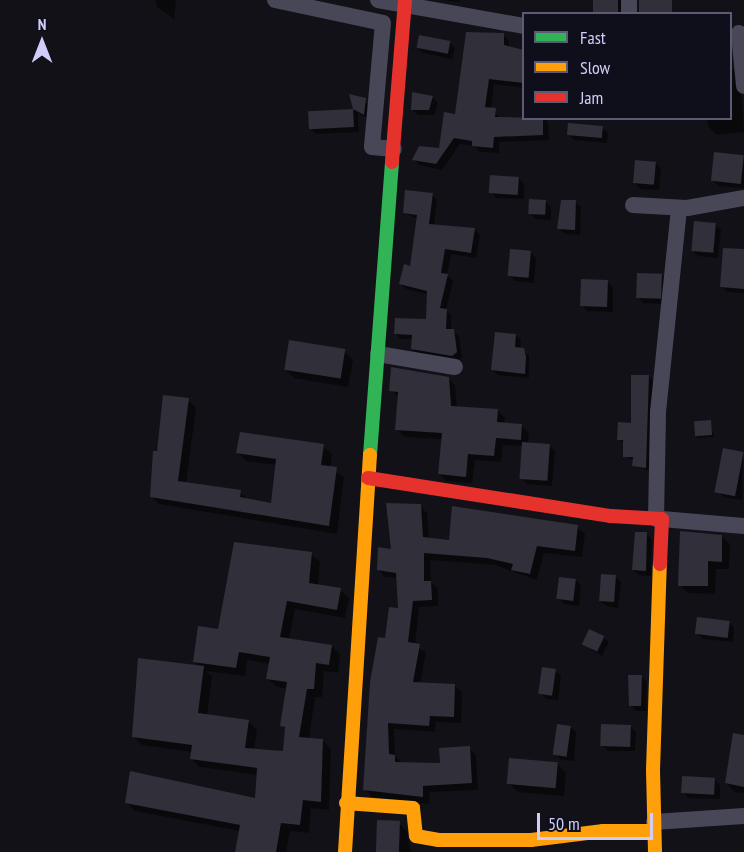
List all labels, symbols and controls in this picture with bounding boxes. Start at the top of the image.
north arrow [12,12,72,72]
legend [522,12,732,120]
text: N [38,14,46,34]
text: Fast [580,26,606,49]
text: Slow [580,56,610,79]
text: Jam [580,86,603,109]
scale bar [540,801,656,839]
text: 50 m [548,812,580,835]

